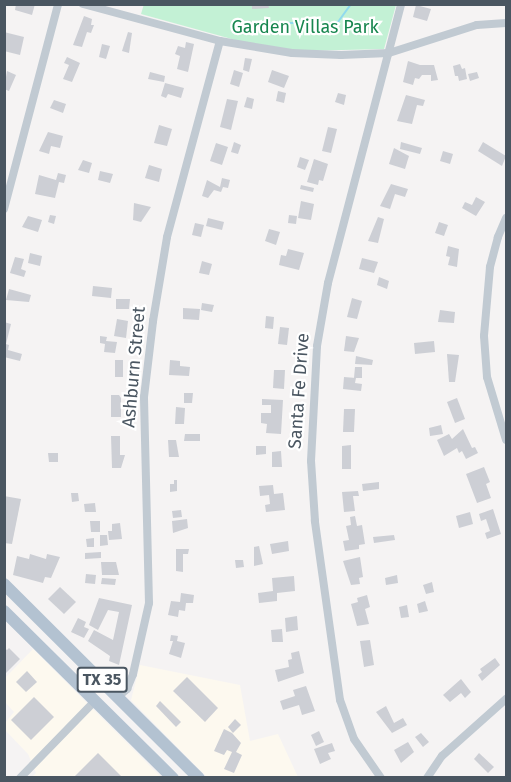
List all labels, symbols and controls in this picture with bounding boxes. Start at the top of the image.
park label: Garden Villas Park [231,16,379,38]
street label: Ashburn Street [118,306,150,428]
street label: Santa Fe Drive [284,332,314,450]
road number: TX 35 [76,667,128,693]

